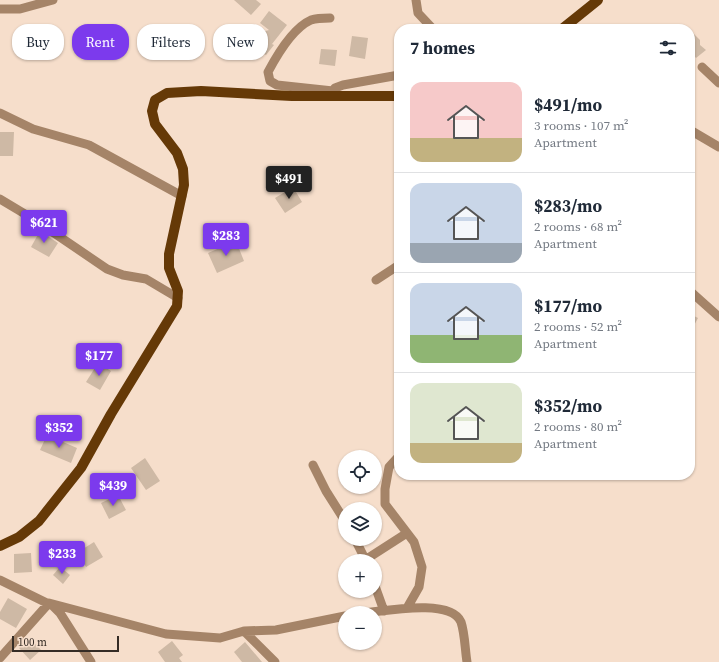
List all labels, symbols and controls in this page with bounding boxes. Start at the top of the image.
chip: Buy [12,24,64,60]
chip: Rent [72,24,129,60]
chip: Filters [137,24,205,60]
chip: New [213,24,268,60]
text: 7 homes [410,36,475,60]
icon: filters [657,37,679,59]
text: $491/mo [534,93,602,117]
icon: home [442,98,490,146]
text: 3 rooms · 107 m² [534,117,629,134]
text: Apartment [534,134,597,151]
pin: $491 [265,166,313,200]
text: $491 [275,170,303,187]
text: $283/mo [534,194,602,218]
icon: home [442,199,490,247]
pin: $621 [20,210,68,244]
text: $621 [30,214,58,231]
text: 2 rooms · 68 m² [534,218,622,235]
pin: $283 [202,223,250,257]
text: $283 [212,227,240,244]
text: Apartment [534,235,597,252]
text: $177/mo [534,294,602,318]
icon: home [442,299,490,347]
text: 2 rooms · 52 m² [534,318,622,335]
text: Apartment [534,335,597,352]
pin: $177 [75,343,123,377]
text: $177 [85,347,113,364]
text: $352/mo [534,394,602,418]
icon: home [442,399,490,447]
pin: $352 [35,415,83,449]
text: 2 rooms · 80 m² [534,418,622,435]
text: $352 [45,419,73,436]
text: Apartment [534,435,597,452]
map controls [338,450,382,650]
button: locate [338,450,382,494]
pin: $439 [89,473,137,507]
text: $439 [99,477,127,494]
button: layers [338,502,382,546]
pin: $233 [38,541,86,575]
text: $233 [48,545,76,562]
button: + [338,554,382,598]
button: − [338,606,382,650]
scale bar [12,634,119,653]
text: 100 m [18,635,47,650]

